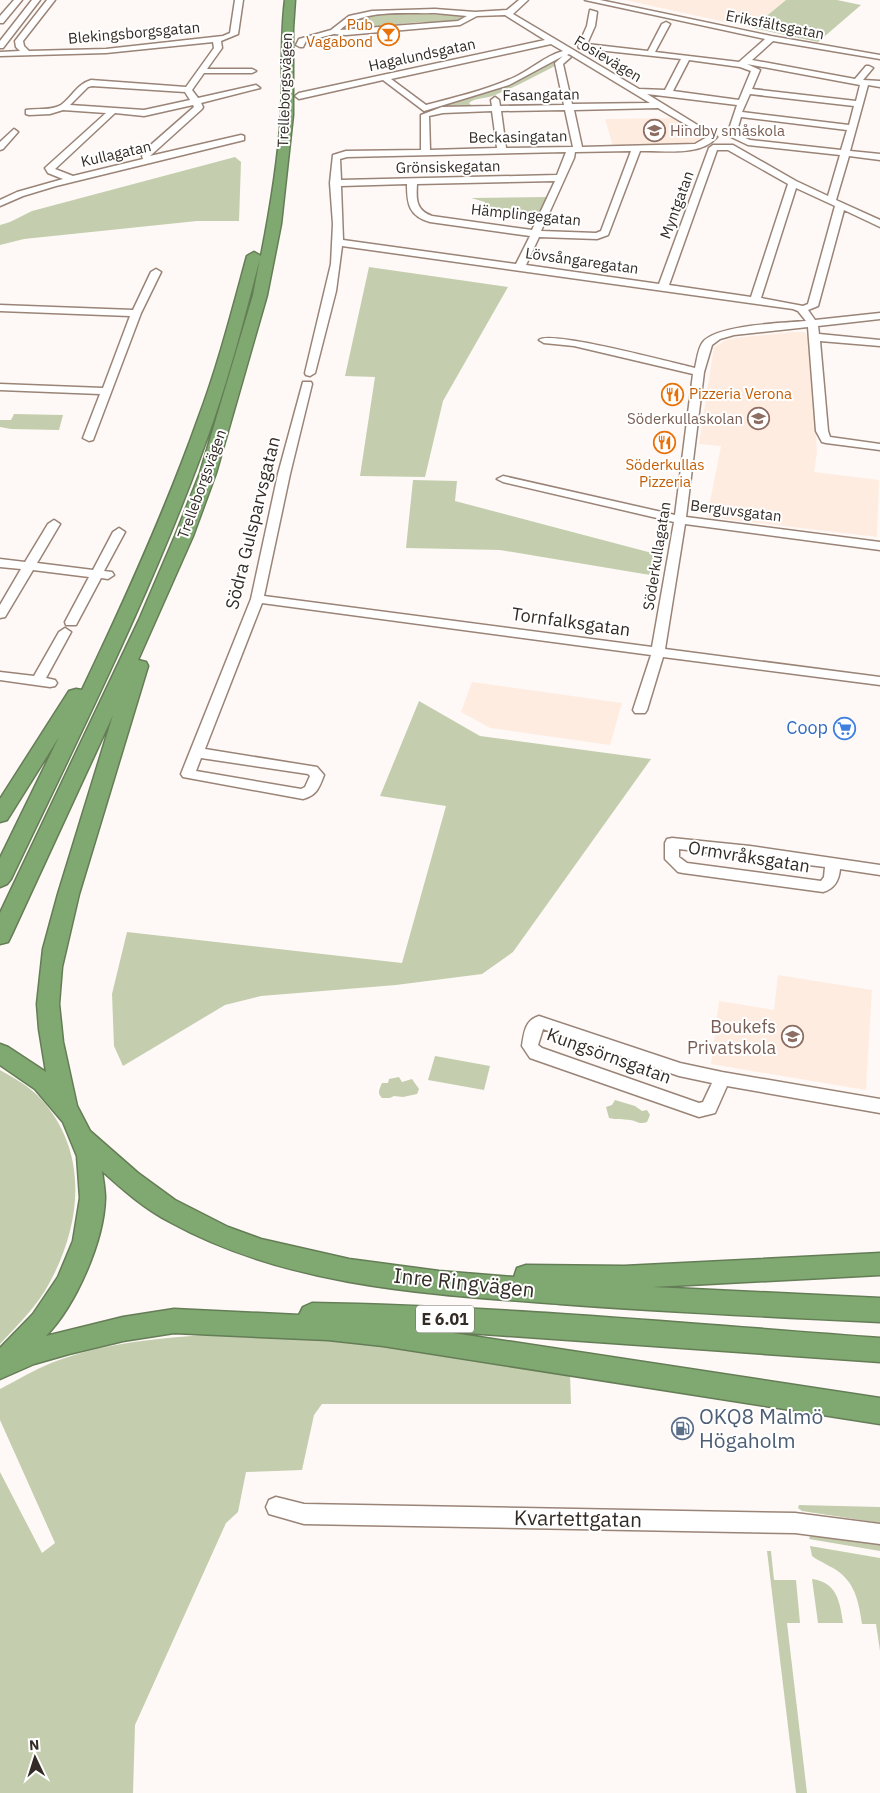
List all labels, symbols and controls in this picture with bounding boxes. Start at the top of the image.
street label: Eriksfältsgatan [724,6,826,43]
place label: Pub Vagabond [306,15,373,51]
street label: Blekingsborgsgatan [67,17,201,48]
bar icon: Pub Vagabond [377,22,401,46]
street label: Fosievägen [571,31,645,86]
street label: Trelleborgsvägen [273,32,296,148]
street label: Hagalundsgatan [367,34,477,75]
street label: Fasangatan [502,84,580,105]
school or university icon: Hindby småskola [642,119,666,143]
place label: Hindby småskola [670,121,785,140]
street label: Beckasingatan [468,126,567,147]
street label: Kullagatan [79,136,153,171]
street label: Grönsiskegatan [395,156,501,177]
street label: Myntgatan [655,168,698,241]
street label: Hämplingegatan [470,199,582,230]
street label: Lövsångaregatan [524,243,640,278]
restaurant icon: Pizzeria Verona [661,382,685,406]
place label: Pizzeria Verona [689,384,792,403]
school or university icon: Söderkullaskolan [747,407,771,431]
place label: Söderkullaskolan [627,409,743,428]
street label: Trelleborgsvägen [173,427,230,541]
restaurant icon: Söderkullas Pizzeria [653,430,677,454]
street label: Södra Gulsparvsgatan [220,434,285,612]
place label: Söderkullas Pizzeria [625,455,705,491]
street label: Berguvsgatan [689,495,783,526]
street label: Söderkullagatan [639,500,674,612]
street label: Tornfalksgatan [510,602,632,641]
place label: Coop [786,716,828,739]
supermarket icon: Coop [832,716,856,740]
street label: Ormvråksgatan [687,836,812,877]
place label: Boukefs Privatskola [687,1015,776,1059]
street label: Kungsörnsgatan [544,1022,674,1089]
school or university icon: Boukefs Privatskola [780,1025,804,1049]
street label: Inre Ringvägen [392,1261,536,1303]
road number: E 6.01 [416,1306,474,1332]
place label: OKQ8 Malmö Högaholm [699,1402,823,1454]
fuel station icon: OKQ8 Malmö Högaholm [671,1417,695,1441]
street label: Kvartettgatan [514,1503,642,1533]
north arrow [10,1733,60,1783]
text: N [28,1736,40,1754]

